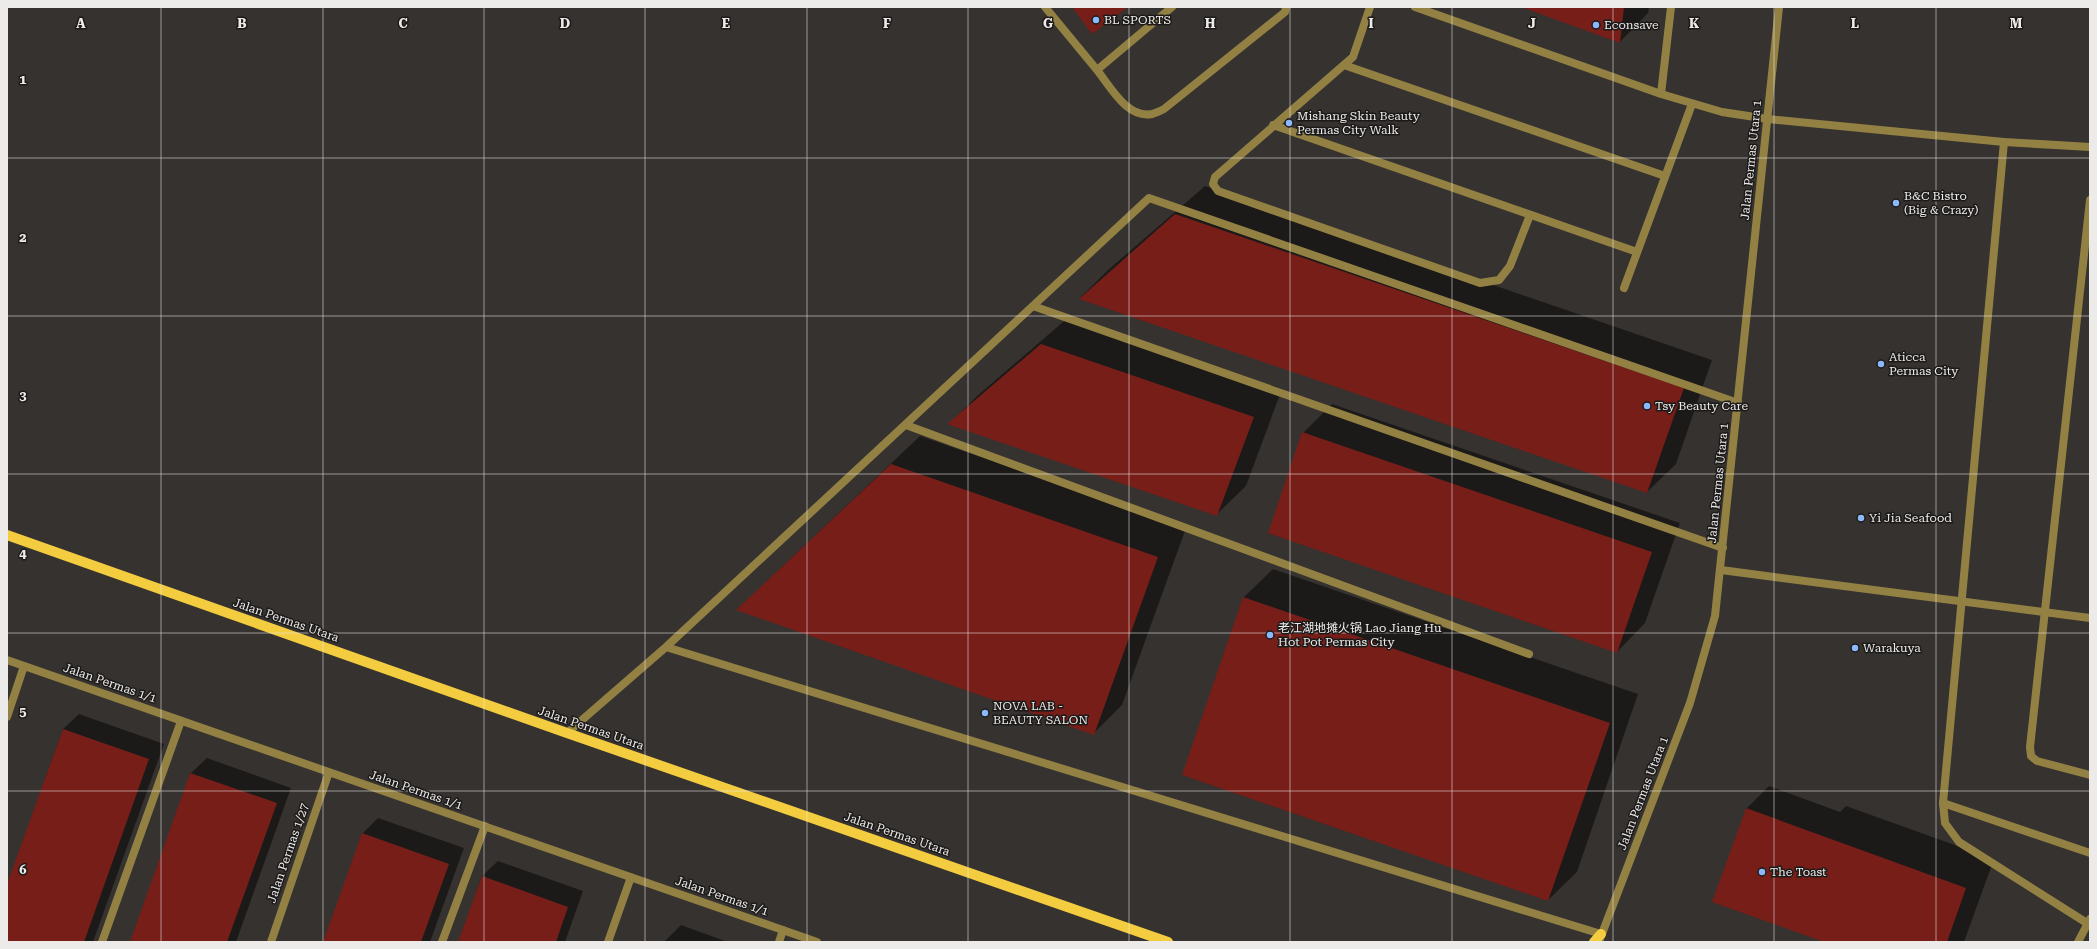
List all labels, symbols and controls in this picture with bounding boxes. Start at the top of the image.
place label: BL SPORTS [1104,13,1171,27]
marker: BL SPORTS [1091,15,1101,25]
text: A [76,16,86,31]
text: B [237,16,247,31]
text: C [398,16,408,31]
text: D [560,16,570,31]
text: E [722,16,730,31]
text: F [883,16,891,31]
text: G [1043,16,1053,31]
text: H [1205,16,1216,31]
text: I [1368,16,1374,31]
text: J [1528,16,1536,31]
text: K [1689,16,1700,31]
text: L [1851,16,1859,31]
text: M [2010,16,2023,31]
place label: Econsave [1604,18,1659,32]
marker: Econsave [1591,20,1601,30]
text: 1 [19,72,27,87]
street label: Jalan Permas Utara 1 [1738,99,1764,221]
place label: Mishang Skin Beauty Permas City Walk [1297,109,1421,137]
marker: Mishang Skin Beauty Permas City Walk [1284,118,1294,128]
place label: B&C Bistro (Big & Crazy) [1904,189,1978,217]
marker: B&C Bistro (Big & Crazy) [1891,198,1901,208]
text: 2 [19,230,27,245]
place label: Aticca Permas City [1889,350,1959,378]
marker: Aticca Permas City [1876,359,1886,369]
text: 3 [19,388,27,403]
place label: Tsy Beauty Care [1655,399,1748,413]
marker: Tsy Beauty Care [1642,401,1652,411]
street label: Jalan Permas Utara 1 [1705,422,1731,544]
place label: Yi Jia Seafood [1869,511,1952,525]
marker: Yi Jia Seafood [1856,513,1866,523]
text: 4 [19,546,27,561]
street label: Jalan Permas Utara [231,595,341,645]
place label: 老江湖地摊火锅 Lao Jiang Hu Hot Pot Permas City [1278,621,1442,649]
marker: 老江湖地摊火锅 Lao Jiang Hu Hot Pot Permas City [1265,630,1275,640]
place label: Warakuya [1863,641,1921,655]
marker: Warakuya [1850,643,1860,653]
street label: Jalan Permas 1/1 [62,660,159,706]
place label: NOVA LAB - BEAUTY SALON [993,699,1088,727]
street label: Jalan Permas Utara [536,703,646,753]
text: 5 [19,704,27,719]
marker: NOVA LAB - BEAUTY SALON [980,708,990,718]
street label: Jalan Permas Utara 1 [1615,734,1671,852]
street label: Jalan Permas 1/1 [368,767,465,813]
street label: Jalan Permas 1/27 [264,801,312,905]
street label: Jalan Permas Utara [842,809,952,859]
text: 6 [19,862,27,877]
place label: The Toast [1770,865,1827,879]
marker: The Toast [1757,867,1767,877]
street label: Jalan Permas 1/1 [674,873,771,919]

